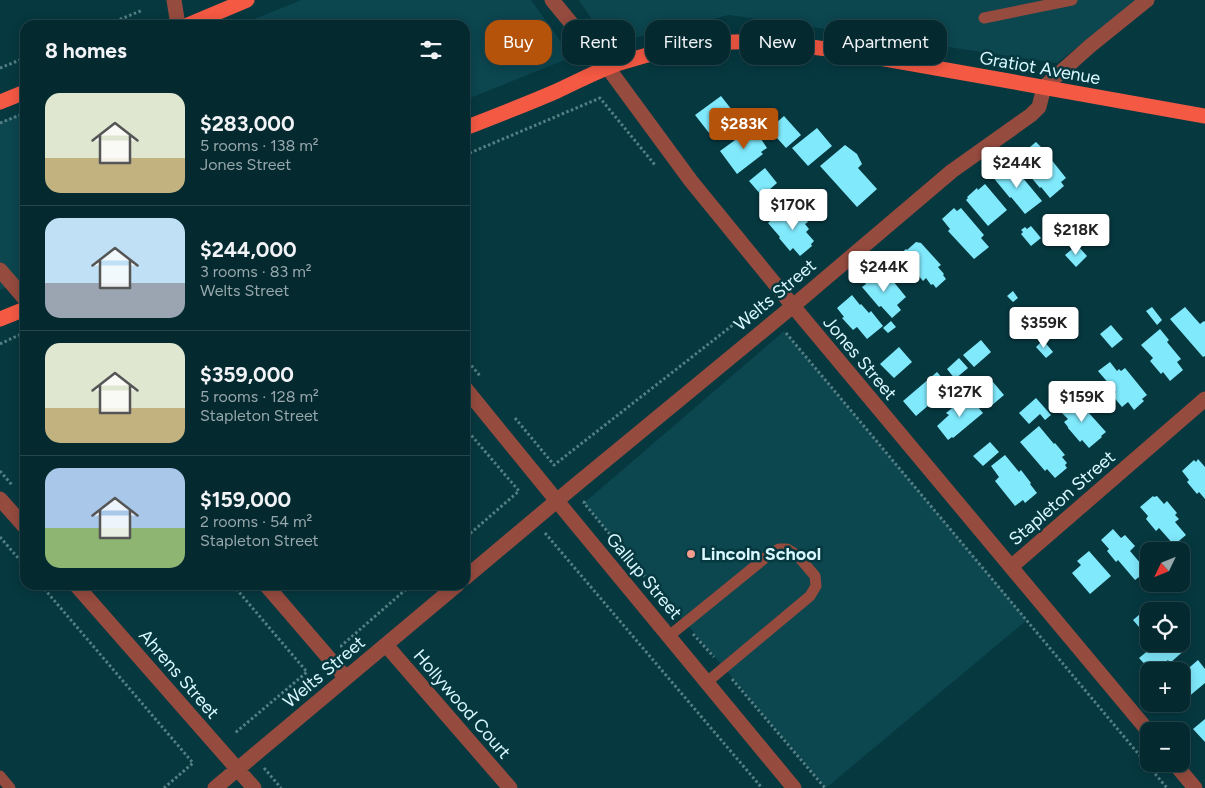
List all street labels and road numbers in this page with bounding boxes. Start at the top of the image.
street label: Gratiot Avenue [978,47,1102,89]
street label: Welts Street [729,254,821,336]
street label: Jones Street [819,312,902,405]
street label: Stapleton Street [1004,446,1120,550]
street label: Gallup Street [601,528,687,624]
street label: Ahrens Street [134,625,224,723]
street label: Welts Street [278,631,370,713]
street label: Hollywood Court [409,645,516,763]

